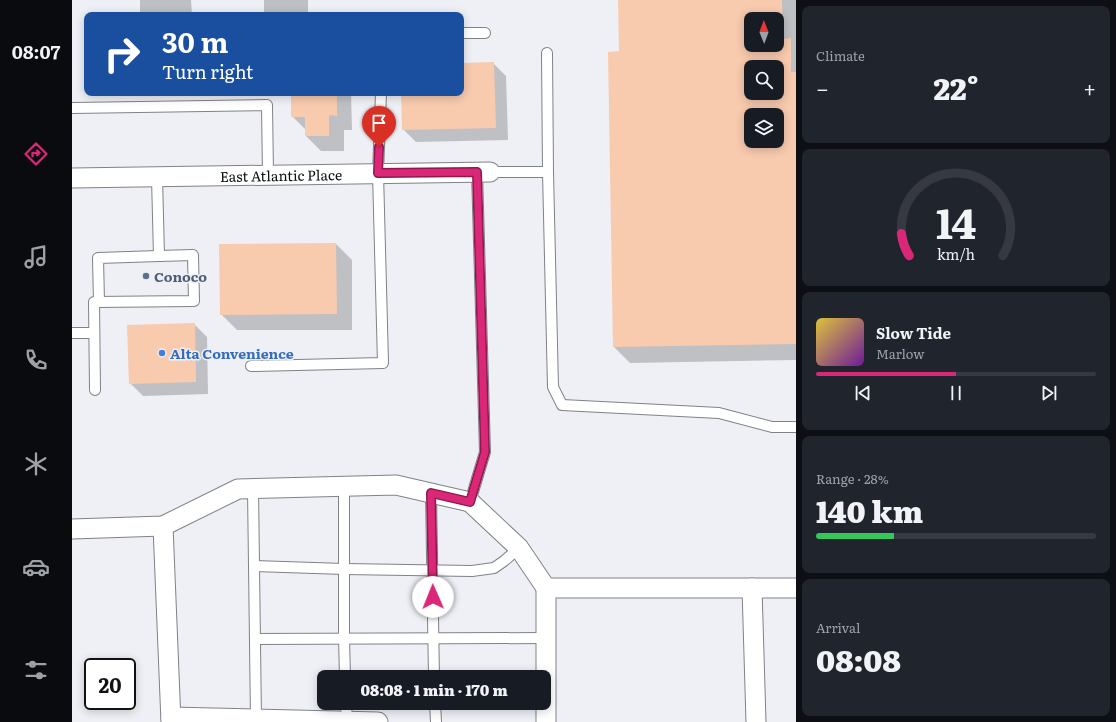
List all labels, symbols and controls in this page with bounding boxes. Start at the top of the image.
north arrow [744,12,784,52]
map controls [744,12,784,148]
text: 30 m [162,20,228,62]
icon: right [96,28,148,80]
text: 08:07 [12,38,60,65]
text: Climate [816,46,865,65]
text: Turn right [162,58,253,85]
button: search [744,60,784,100]
text: 22° [933,65,979,109]
text: − [816,71,829,104]
text: + [1083,71,1096,104]
pin [362,106,396,147]
button: layers [744,108,784,148]
icon: arrive [368,112,390,134]
icon: directions [22,140,50,168]
street label: East Atlantic Place [220,164,342,186]
text: 14 [936,190,976,252]
text: km/h [937,242,976,263]
icon: music [22,243,50,271]
place label: Conoco [154,266,207,286]
marker: Conoco [141,271,151,281]
text: Slow Tide [876,321,951,344]
place label: Alta Convenience [170,343,294,363]
text: Marlow [876,344,924,363]
icon: phone [22,346,50,374]
marker: Alta Convenience [157,348,167,358]
icon: previous [852,382,874,404]
icon: pause [945,382,967,404]
icon: next [1038,382,1060,404]
icon: climate [22,450,50,478]
text: Range · 28% [816,469,889,488]
text: 140 km [816,488,923,532]
icon: car [22,553,50,581]
position arrow [412,576,454,618]
text: Arrival [816,618,860,637]
text: 08:08 [816,637,901,681]
icon: filters [22,656,50,684]
speed limit sign: 20 [84,658,136,710]
text: 08:08 · 1 min · 170 m [360,678,508,701]

